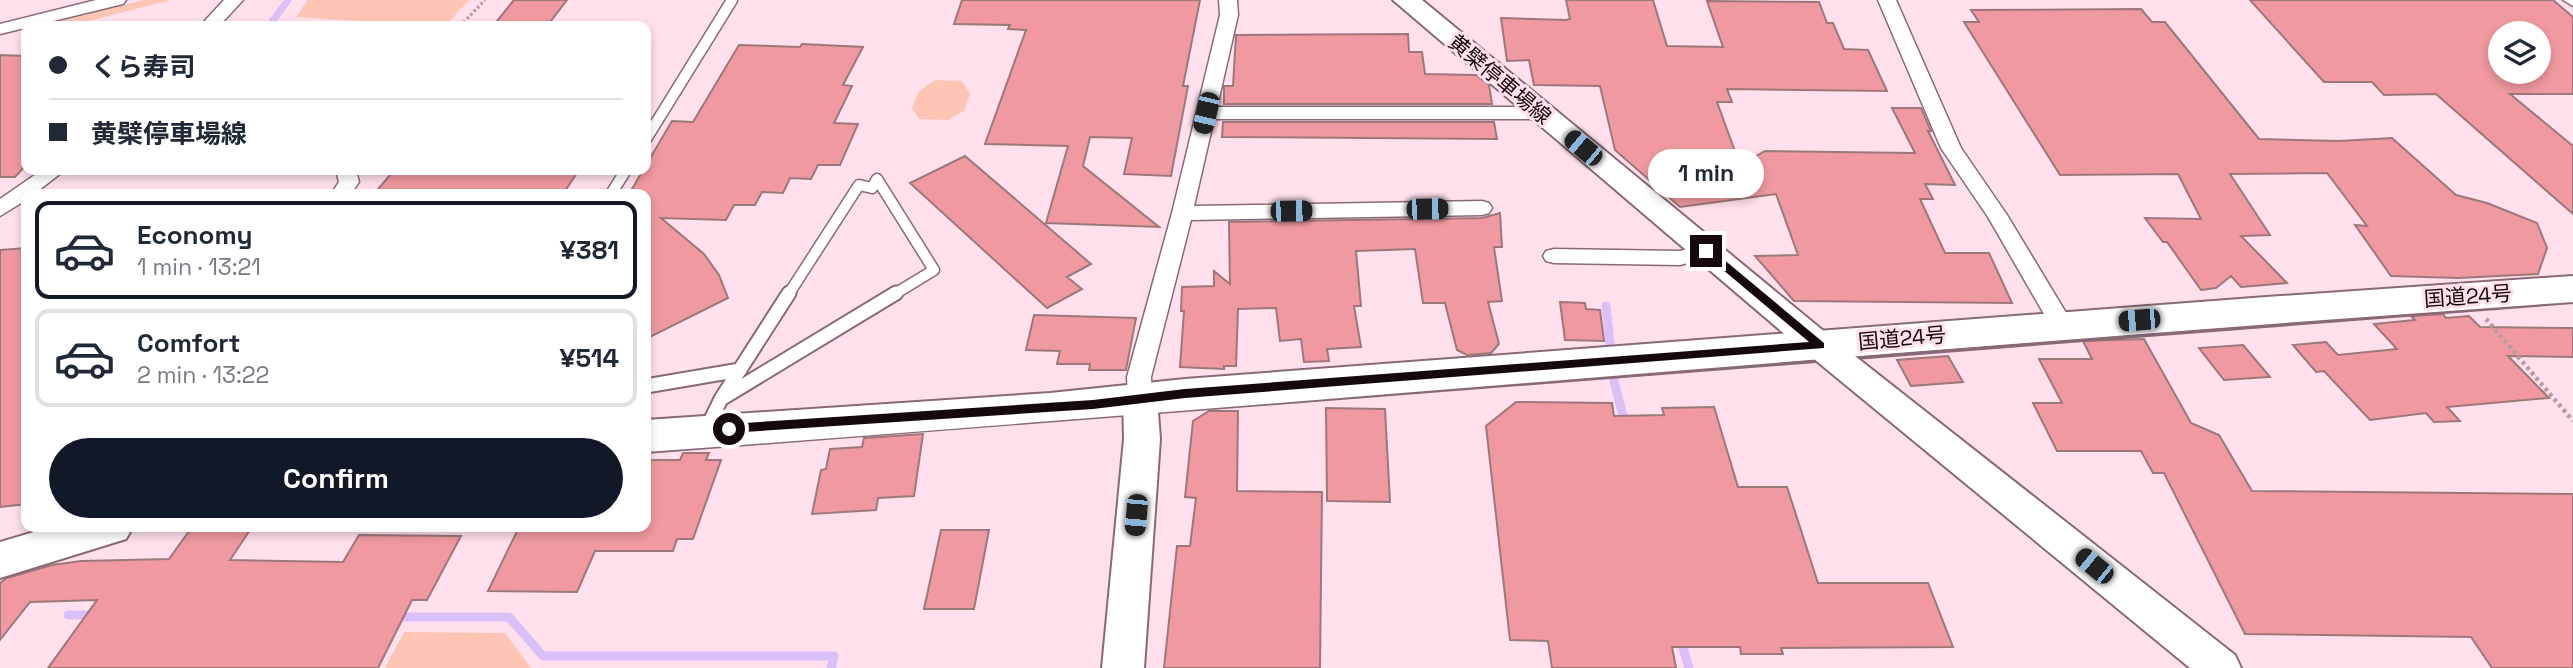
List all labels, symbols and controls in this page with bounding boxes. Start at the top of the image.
map controls [2488,21,2551,84]
button: layers [2488,21,2551,84]
street label: 黄檗停車場線 [1443,28,1557,130]
text: くら寿司 [91,50,195,84]
car [1192,90,1221,136]
text: 黄檗停車場線 [91,117,247,151]
car [1561,126,1606,170]
callout: 1 min [1648,149,1764,198]
text: 1 min [1678,158,1734,188]
car [1406,198,1449,220]
car [1270,200,1313,222]
text: Economy [137,218,253,252]
icon: car [53,219,116,282]
text: ¥381 [560,233,619,267]
route end [1690,235,1722,267]
text: 1 min · 13:21 [137,252,261,282]
street label: 国道24号 [2423,279,2513,313]
car [2118,308,2161,332]
street label: 国道24号 [1857,321,1947,355]
text: Comfort [137,326,240,360]
icon: car [53,327,116,390]
text: ¥514 [559,341,619,375]
text: 2 min · 13:22 [137,360,269,390]
route start [713,413,745,445]
button: Confirm [49,438,623,518]
car [1124,493,1149,537]
car [2072,545,2117,587]

